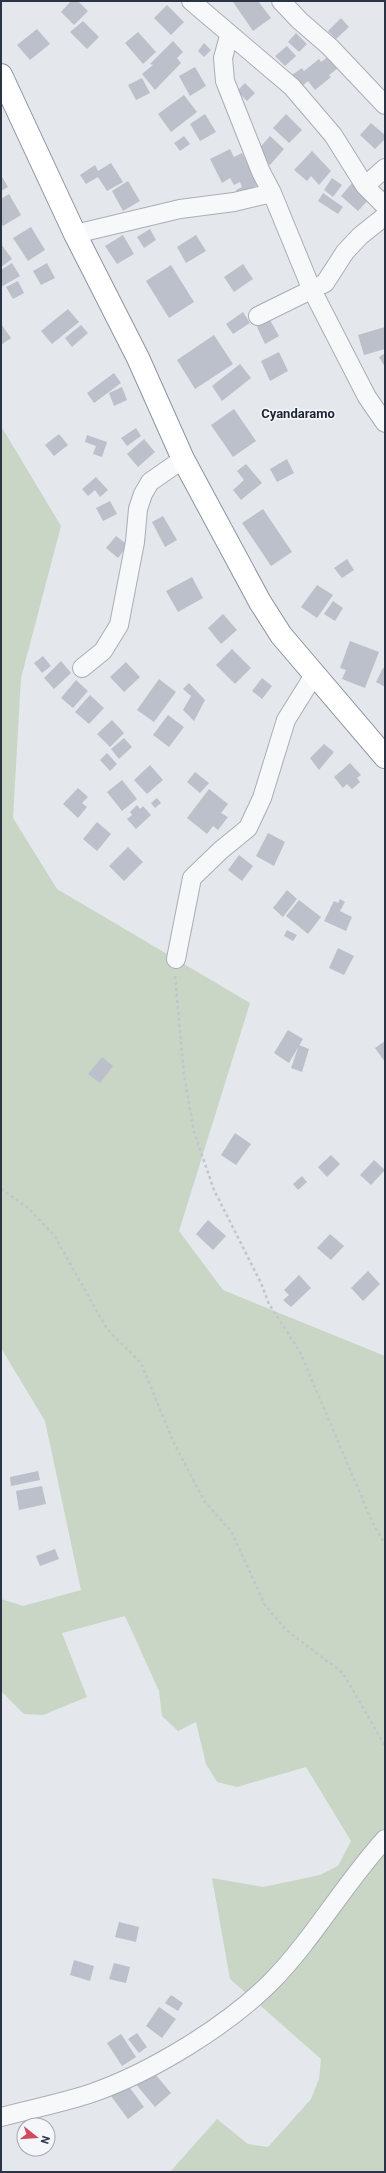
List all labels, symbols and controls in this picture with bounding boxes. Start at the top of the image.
district label: Cyandaramo [261,406,335,421]
north arrow [16,2117,56,2157]
text: N [38,2134,52,2146]

